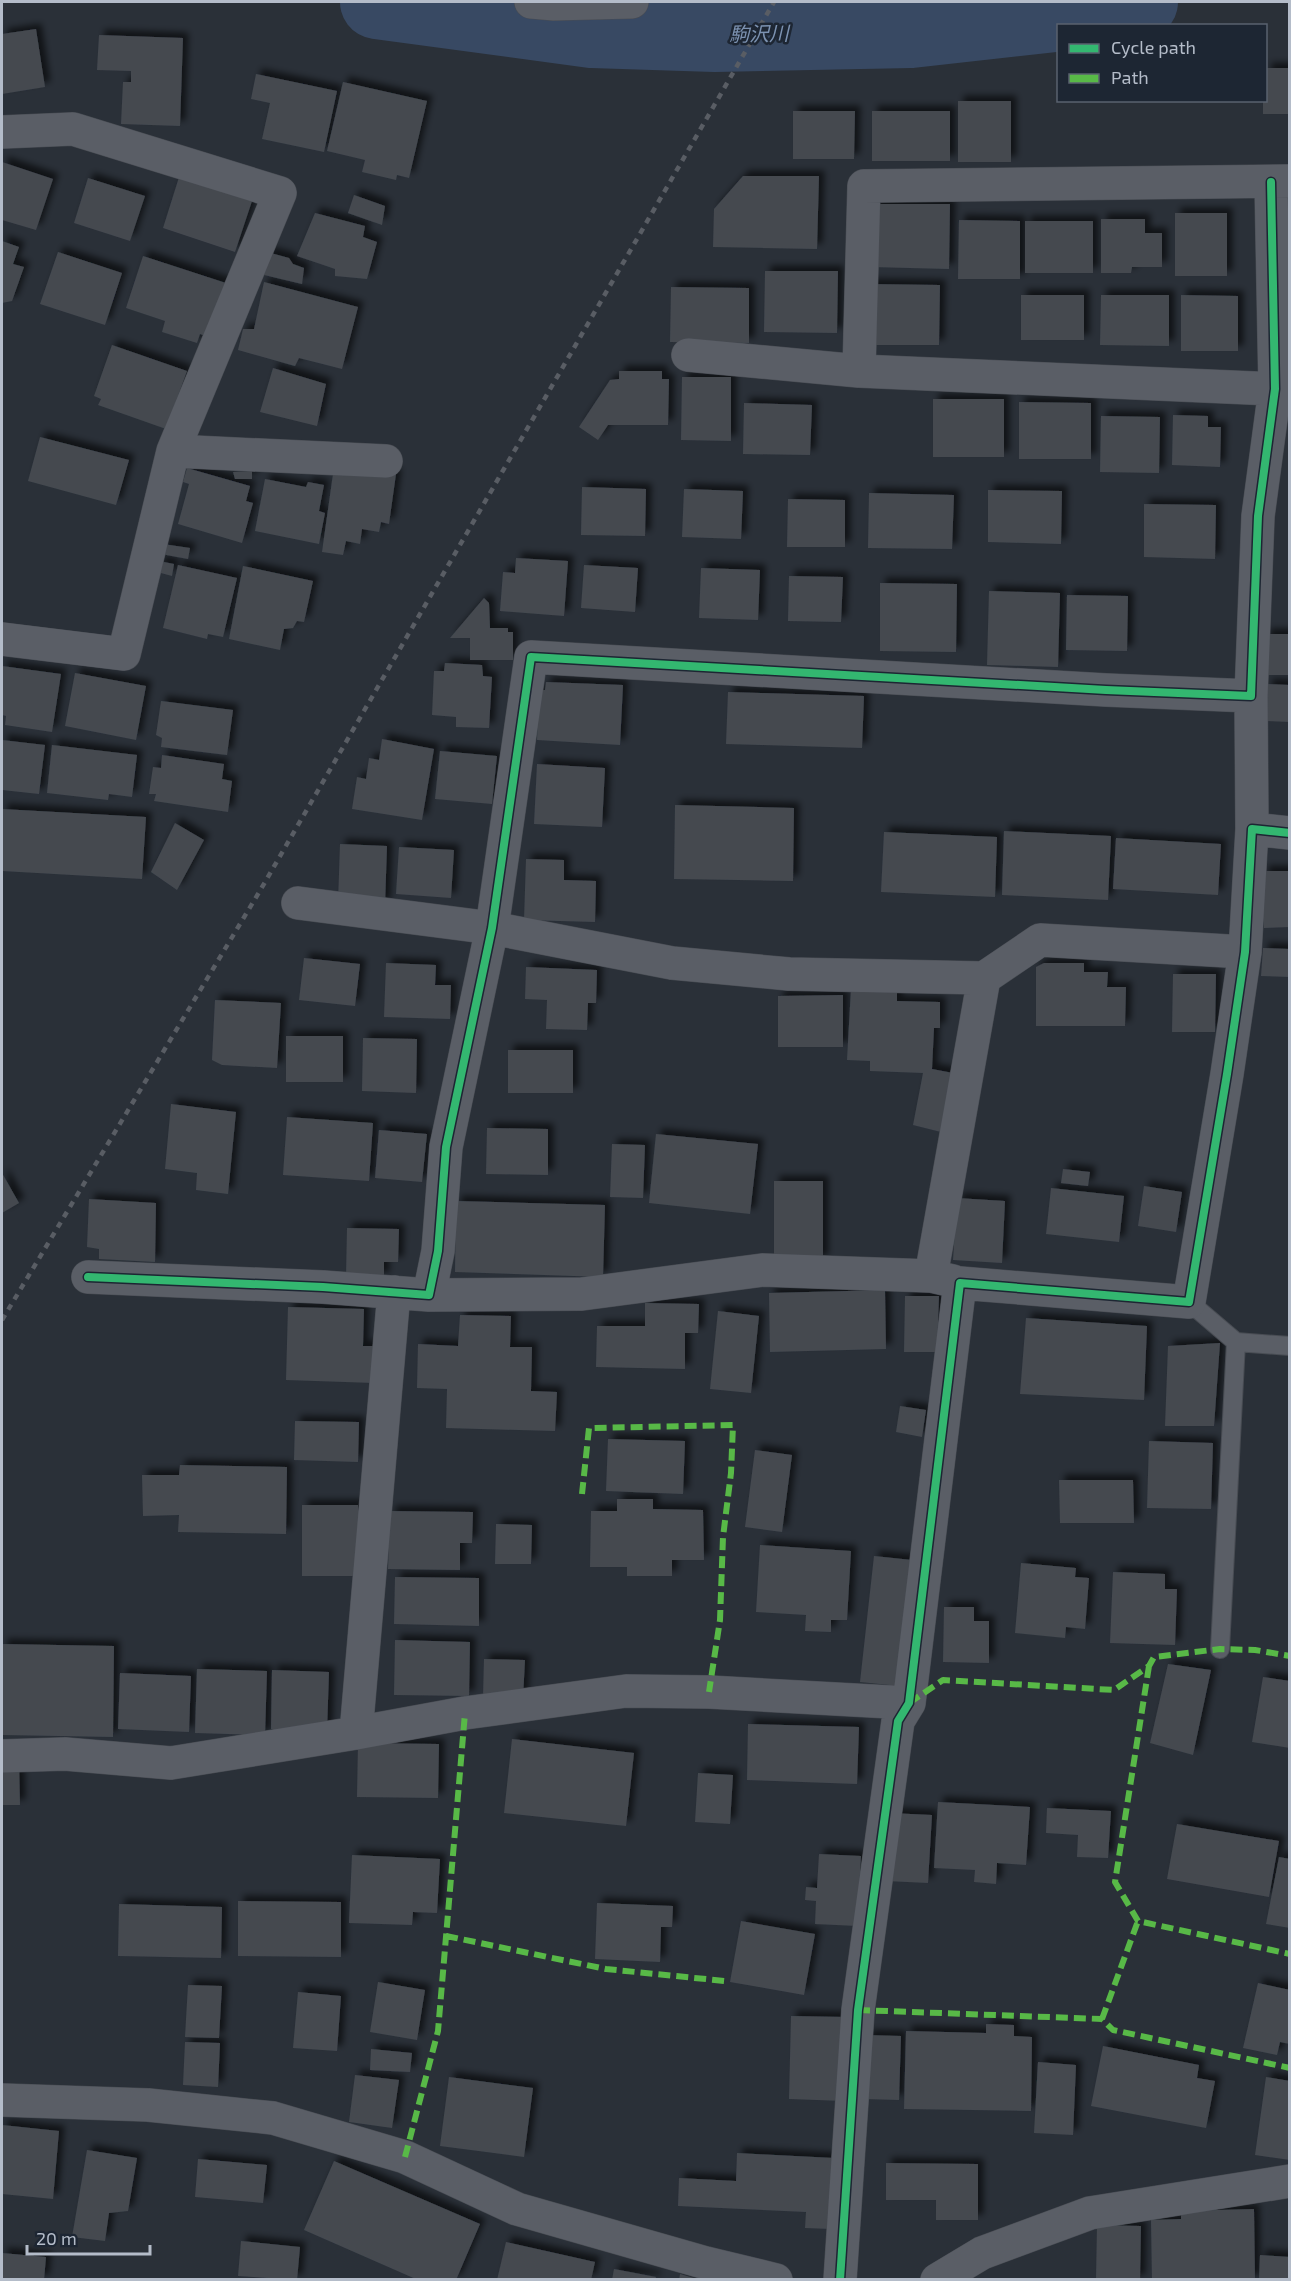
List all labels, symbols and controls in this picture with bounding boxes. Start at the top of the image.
water label: 駒沢川 [729,20,791,46]
legend [1057,24,1267,102]
text: Cycle path [1111,36,1196,58]
text: Path [1111,66,1149,88]
scale bar [27,2218,150,2256]
text: 20 m [36,2227,77,2249]

